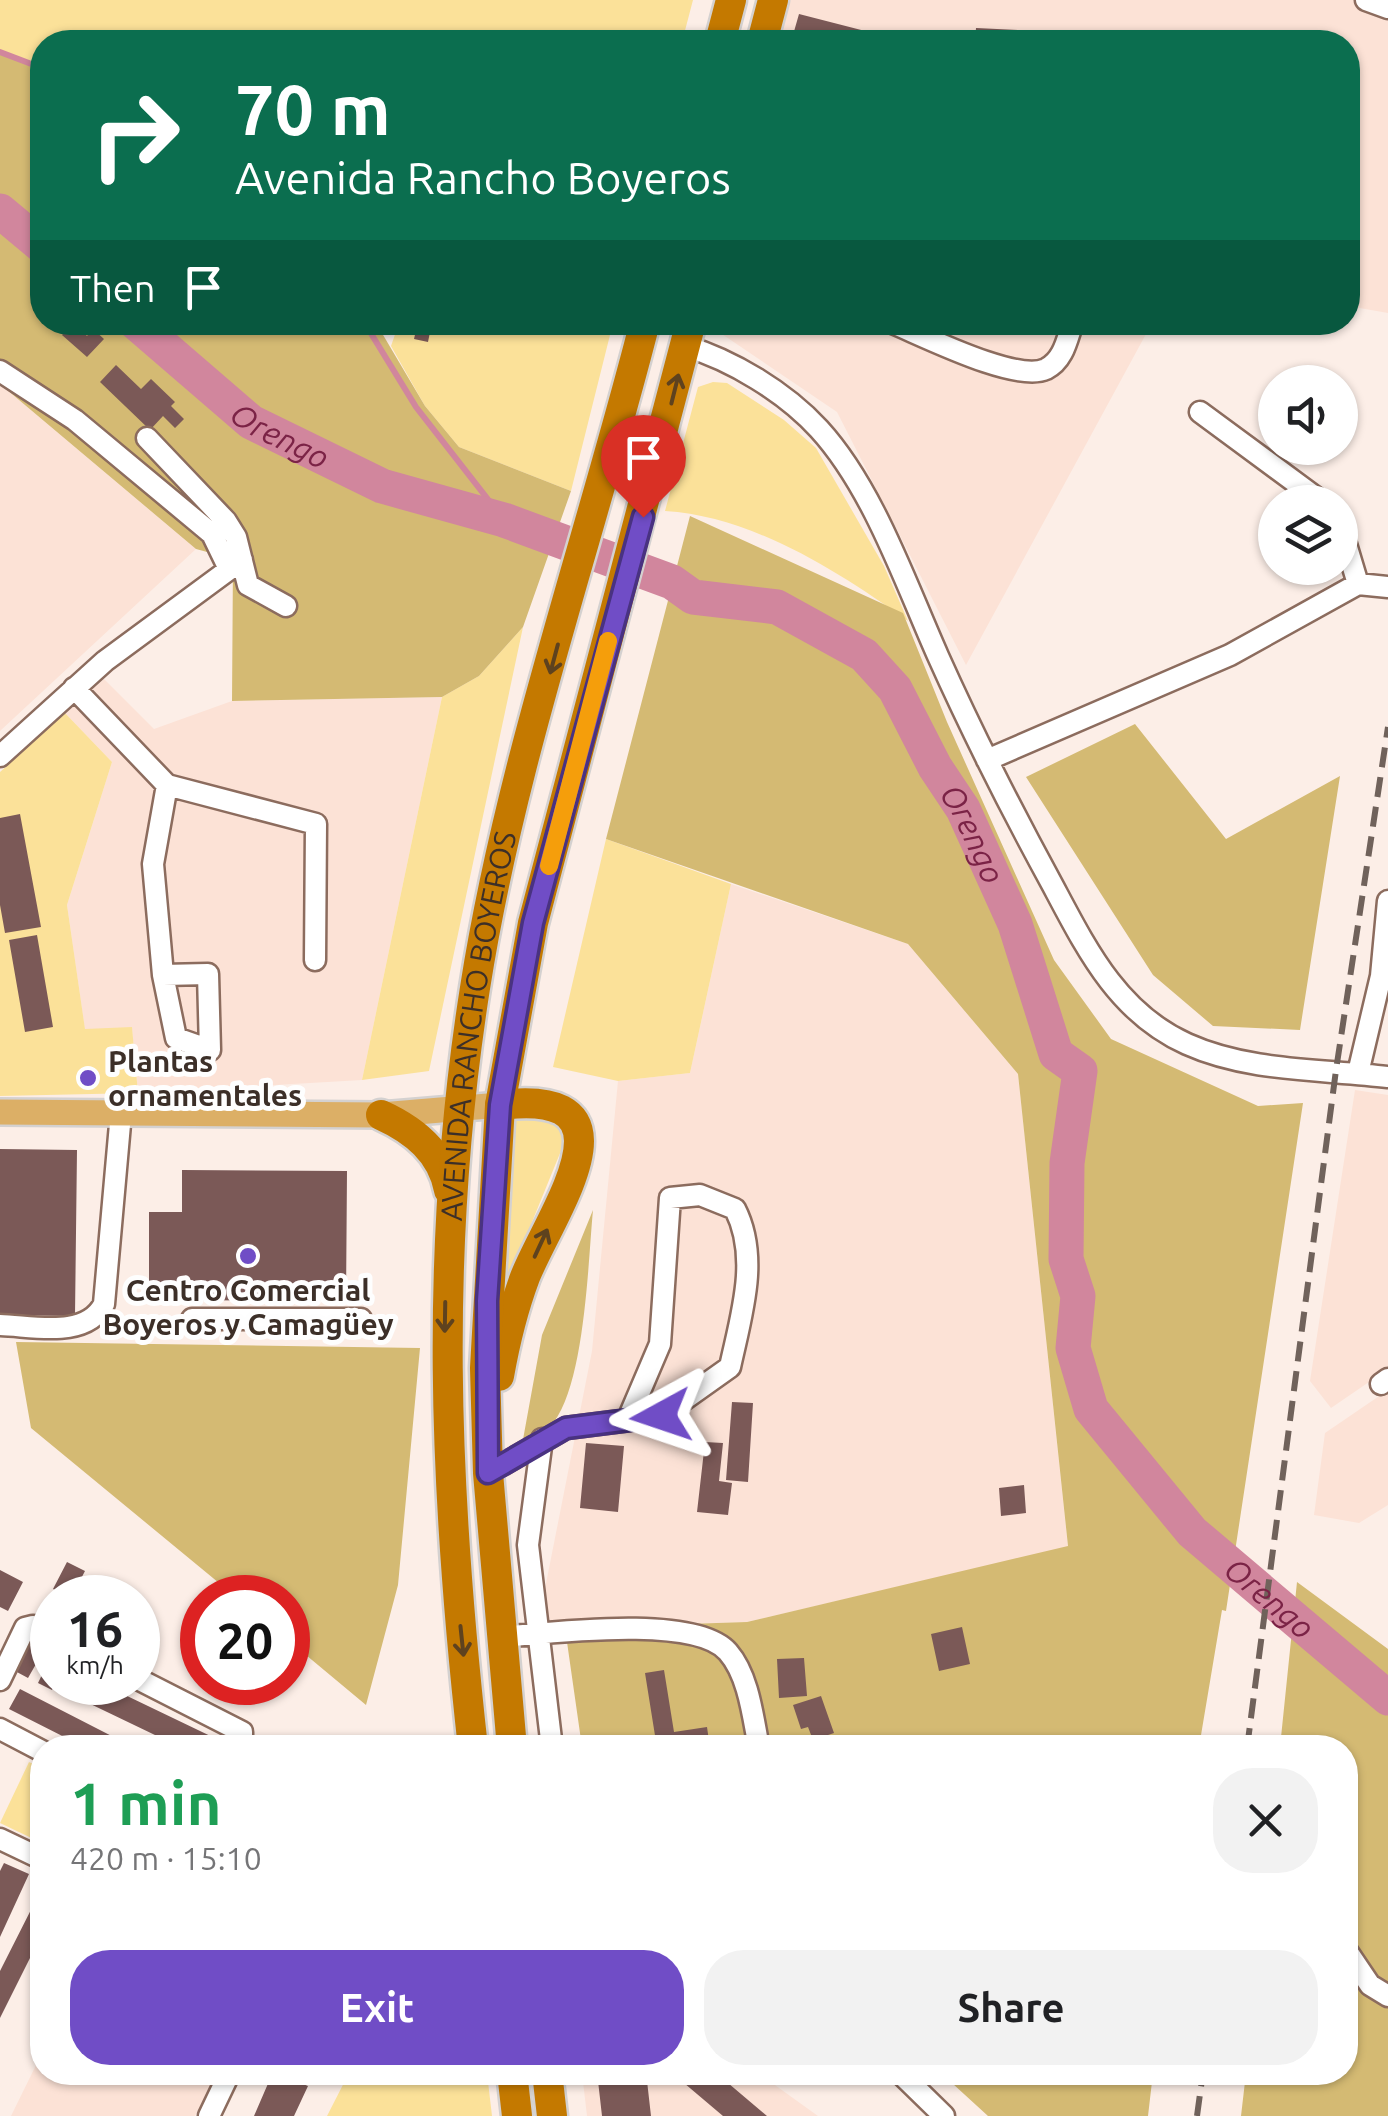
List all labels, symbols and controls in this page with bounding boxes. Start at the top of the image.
icon: right [70,70,200,200]
text: 70 m [235,70,391,148]
text: Avenida Rancho Boyeros [235,152,731,203]
icon: arrive [176,260,231,315]
text: Then [70,267,156,309]
map controls [1258,365,1358,585]
button: sound [1258,365,1358,465]
one-way arrow [667,373,685,405]
water label: Orengo [224,395,335,475]
pin [601,415,686,518]
icon: arrive [616,430,671,485]
button: layers [1258,485,1358,585]
one-way arrow [544,642,562,674]
water label: Orengo [933,777,1012,888]
street label: AVENIDA RANCHO BOYEROS [434,828,522,1222]
place label: Plantas ornamentales [108,1044,302,1112]
marker: Plantas ornamentales [77,1067,99,1089]
one-way arrow [533,1229,552,1259]
marker: Centro Comercial Boyeros y Camagüey [237,1245,259,1267]
place label: Centro Comercial Boyeros y Camagüey [102,1273,394,1341]
one-way arrow [436,1300,455,1332]
position arrow [609,1364,713,1468]
water label: Orengo [1218,1550,1321,1645]
speed limit sign: 20 [180,1575,310,1705]
text: 16 [67,1600,123,1656]
one-way arrow [452,1625,471,1657]
text: km/h [66,1651,124,1679]
button: close [1213,1768,1318,1873]
text: 1 min [70,1769,222,1836]
text: 420 m · 15:10 [70,1840,262,1876]
button: Exit [70,1950,684,2065]
button: Share [704,1950,1318,2065]

